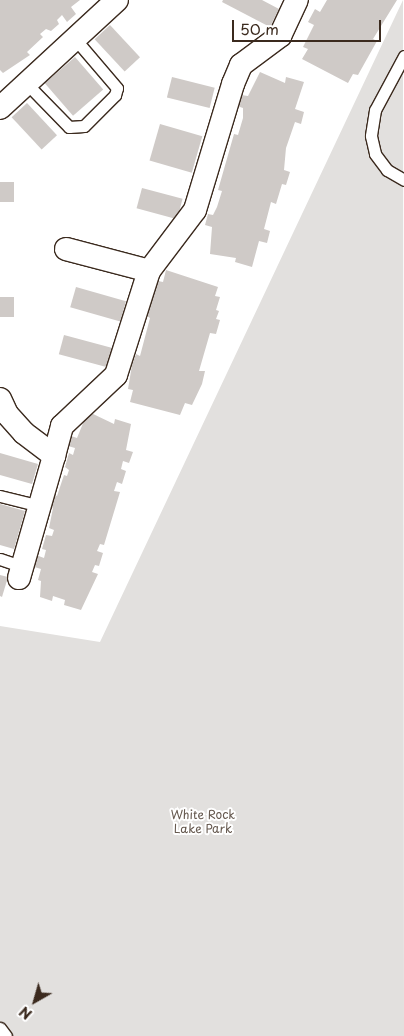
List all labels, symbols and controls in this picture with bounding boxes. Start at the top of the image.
scale bar [234,10,383,42]
text: 50 m [240,17,279,40]
park label: White Rock Lake Park [171,808,235,836]
north arrow [10,976,60,1026]
text: N [15,1002,36,1025]

